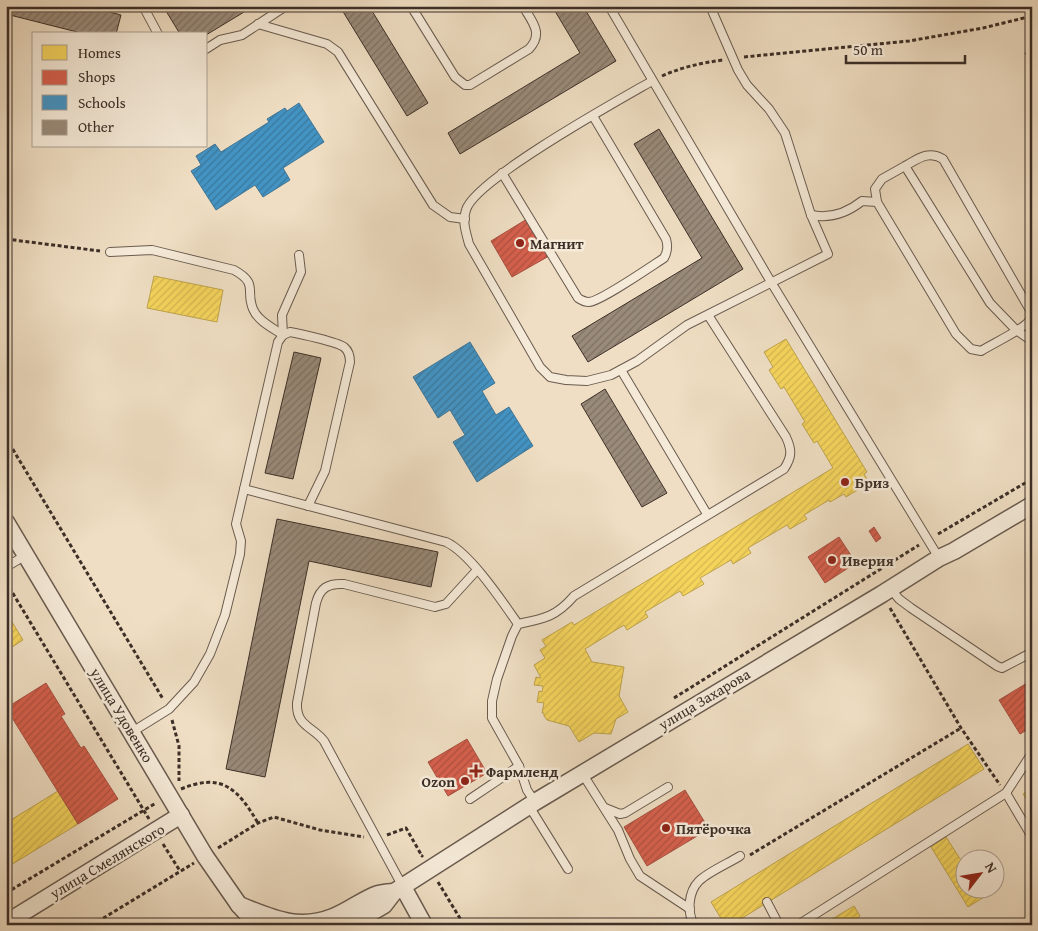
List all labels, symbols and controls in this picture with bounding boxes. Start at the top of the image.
legend [32,32,208,148]
scale bar [846,32,964,64]
text: 50 m [853,39,884,60]
text: Homes [78,42,121,63]
text: Shops [78,66,115,87]
text: Schools [78,92,126,113]
text: Other [78,116,114,137]
place label: Магнит [530,233,585,254]
marker: Магнит [514,237,526,249]
place label: Бриз [855,472,889,493]
marker: Бриз [839,476,851,488]
place label: Иверия [842,550,894,571]
marker: Иверия [826,554,838,566]
street label: улица Удовенко [85,663,159,767]
street label: улица Захарова [653,663,755,735]
place label: Фармленд [486,761,558,782]
marker: Фармленд [470,765,482,777]
place label: Ozon [422,771,455,792]
marker: Ozon [459,775,471,787]
street label: улица Смелянского [45,818,169,904]
place label: Пятёрочка [676,818,752,839]
marker: Пятёрочка [660,822,672,834]
north arrow [956,848,1006,898]
text: N [980,858,1002,877]

